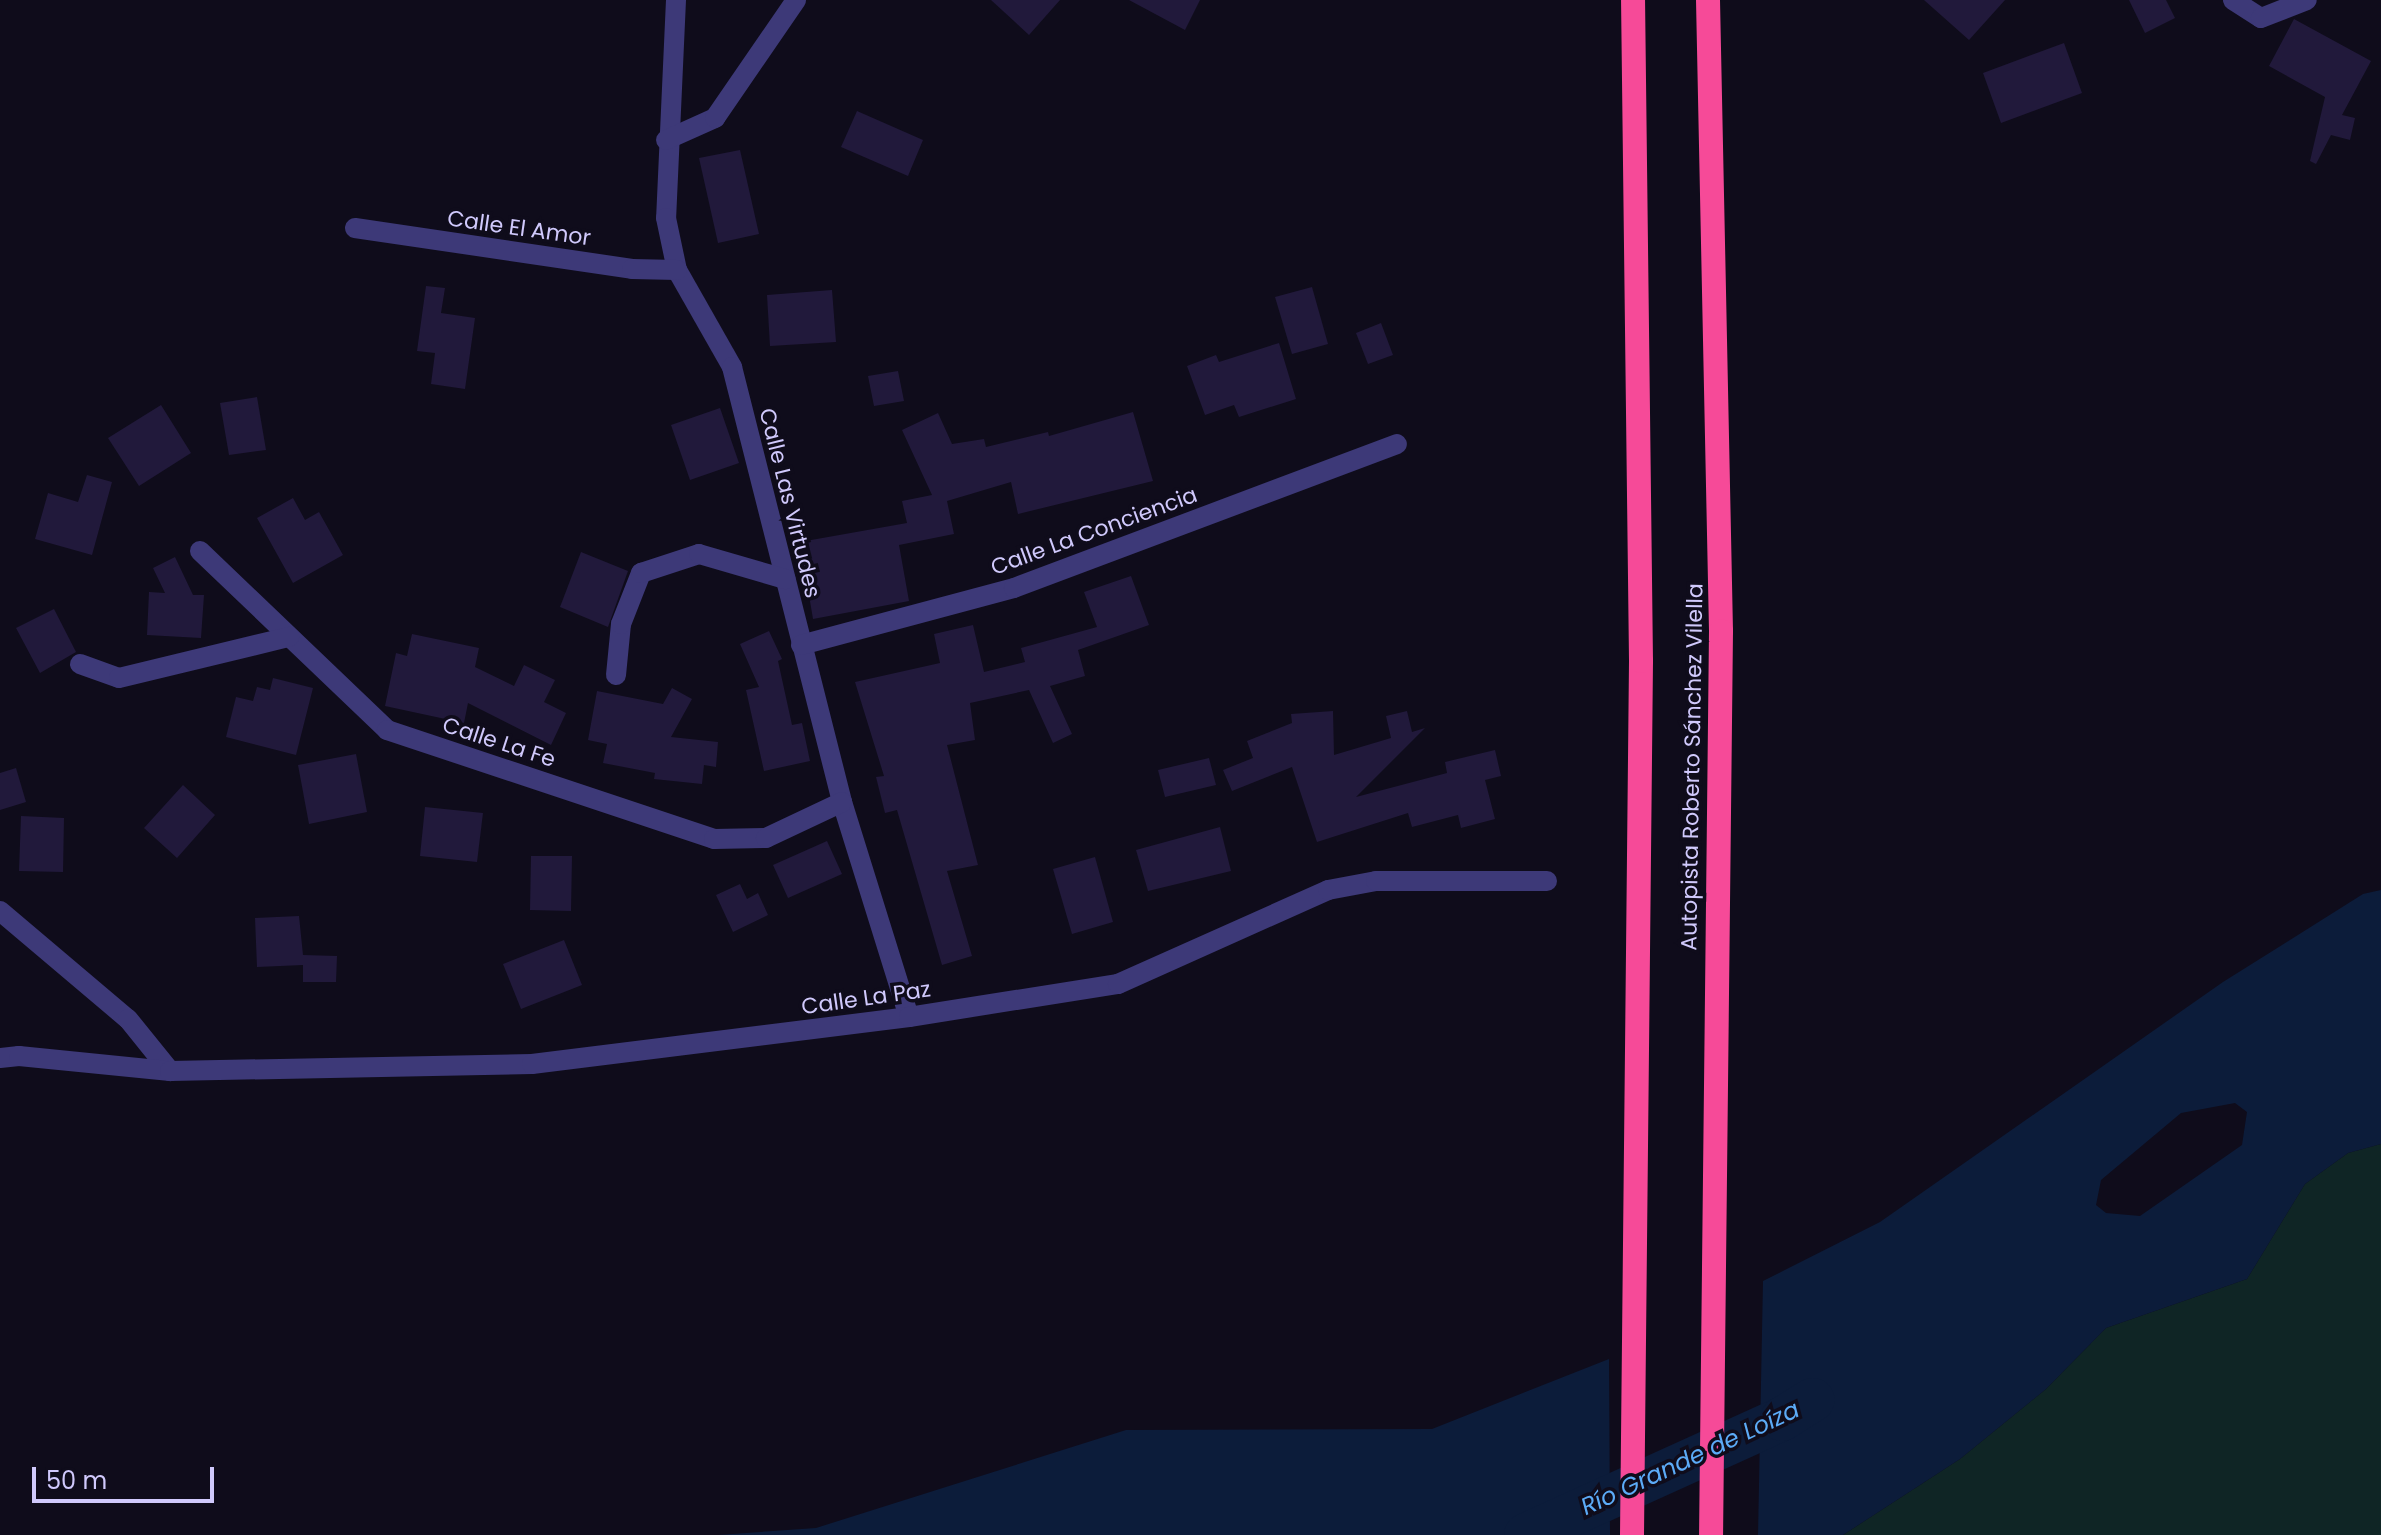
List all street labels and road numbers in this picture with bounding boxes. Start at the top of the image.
street label: Calle El Amor [446,205,592,251]
street label: Calle Las Virtudes [754,405,826,601]
street label: Calle La Conciencia [987,481,1201,581]
street label: Autopista Roberto Sánchez Vilella [1676,583,1708,951]
street label: Calle La Fe [439,711,559,773]
street label: Calle La Paz [800,976,932,1020]

